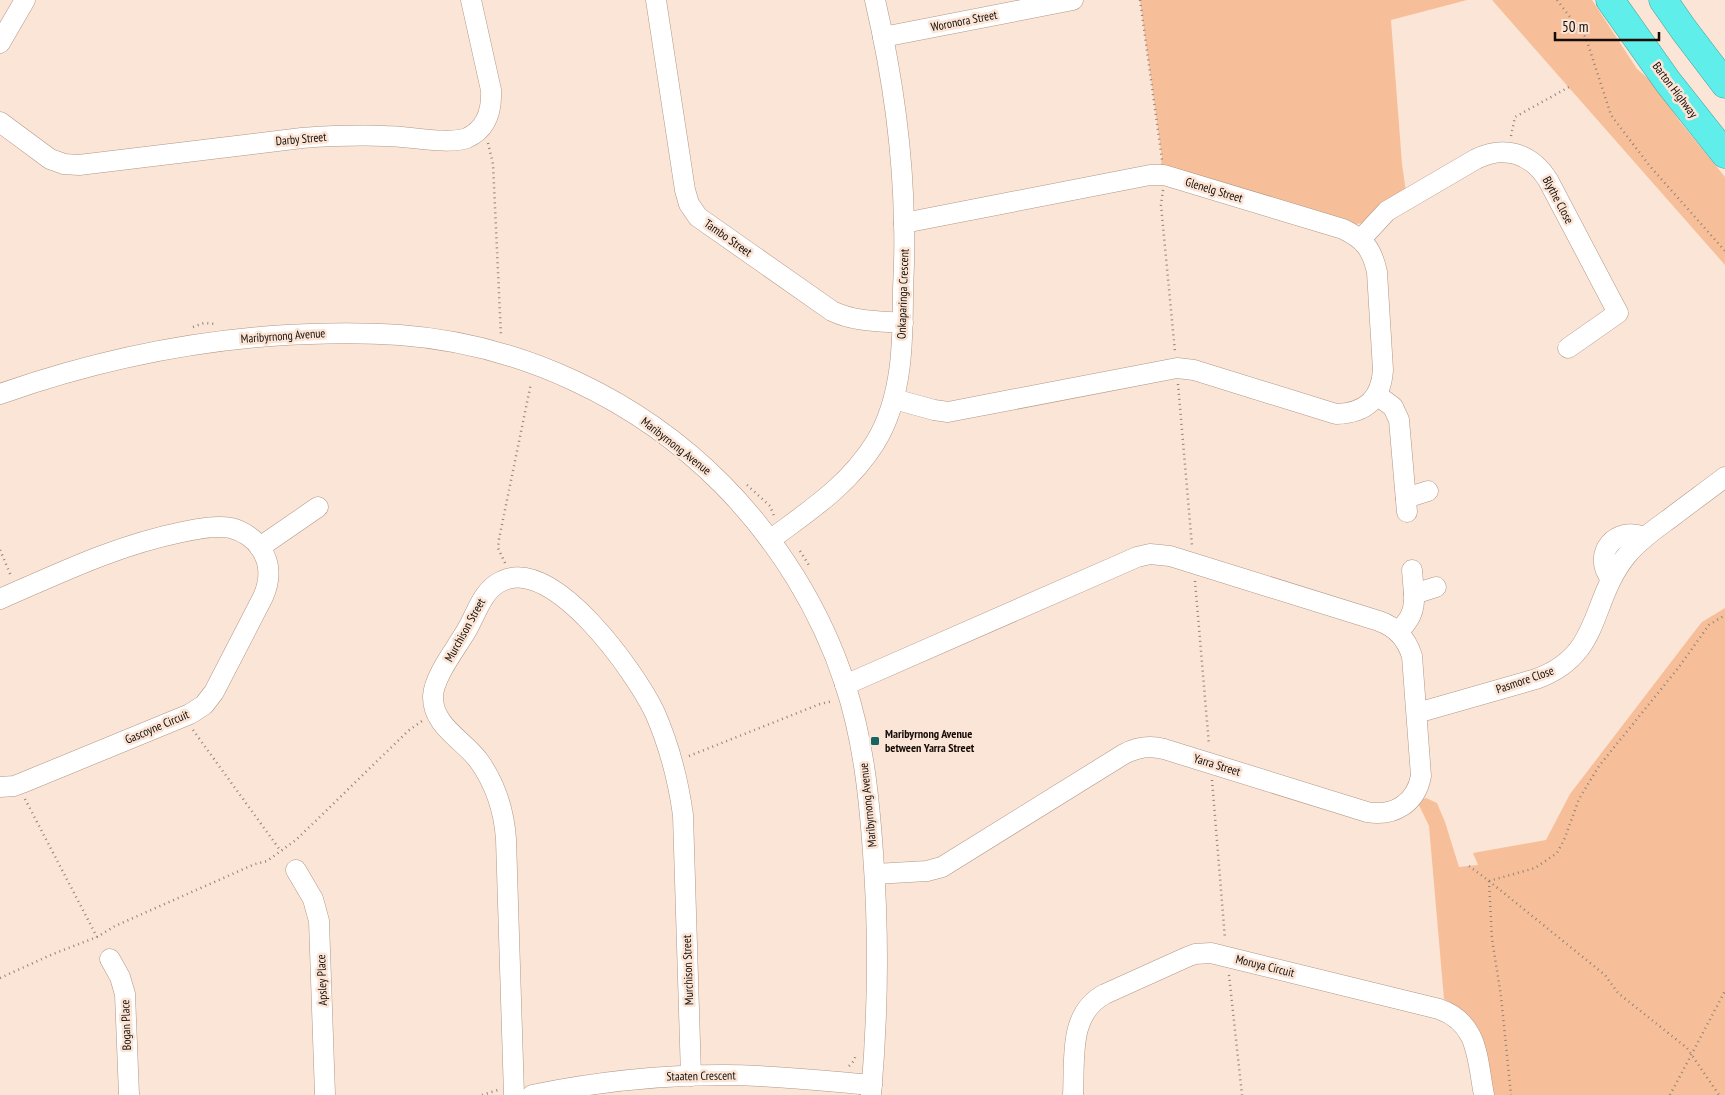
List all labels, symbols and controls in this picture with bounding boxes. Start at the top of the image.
street label: Woronora Street [929,7,999,34]
scale bar [1555,10,1659,42]
text: 50 m [1562,17,1588,36]
street label: Barton Highway [1650,59,1702,121]
street label: Darby Street [275,129,328,148]
street label: Blythe Close [1540,173,1577,226]
street label: Glenelg Street [1184,174,1245,206]
street label: Tambo Street [702,216,756,260]
street label: Onkaparinga Crescent [893,248,912,339]
street label: Maribyrnong Avenue [240,325,326,346]
street label: Maribyrnong Avenue [638,414,714,478]
street label: Murchison Street [441,595,488,664]
street label: Pasmore Close [1494,663,1556,696]
street label: Gascoyne Circuit [123,706,192,747]
place label: Maribyrnong Avenue between Yarra Street [885,726,975,755]
marker: Maribyrnong Avenue between Yarra Street [869,735,881,747]
street label: Yarra Street [1192,750,1243,779]
street label: Maribyrnong Avenue [856,762,879,848]
street label: Murchison Street [679,934,696,1005]
street label: Moruya Circuit [1234,951,1297,980]
street label: Apsley Place [313,954,330,1006]
street label: Bogan Place [117,999,134,1051]
street label: Staaten Crescent [666,1067,736,1084]

